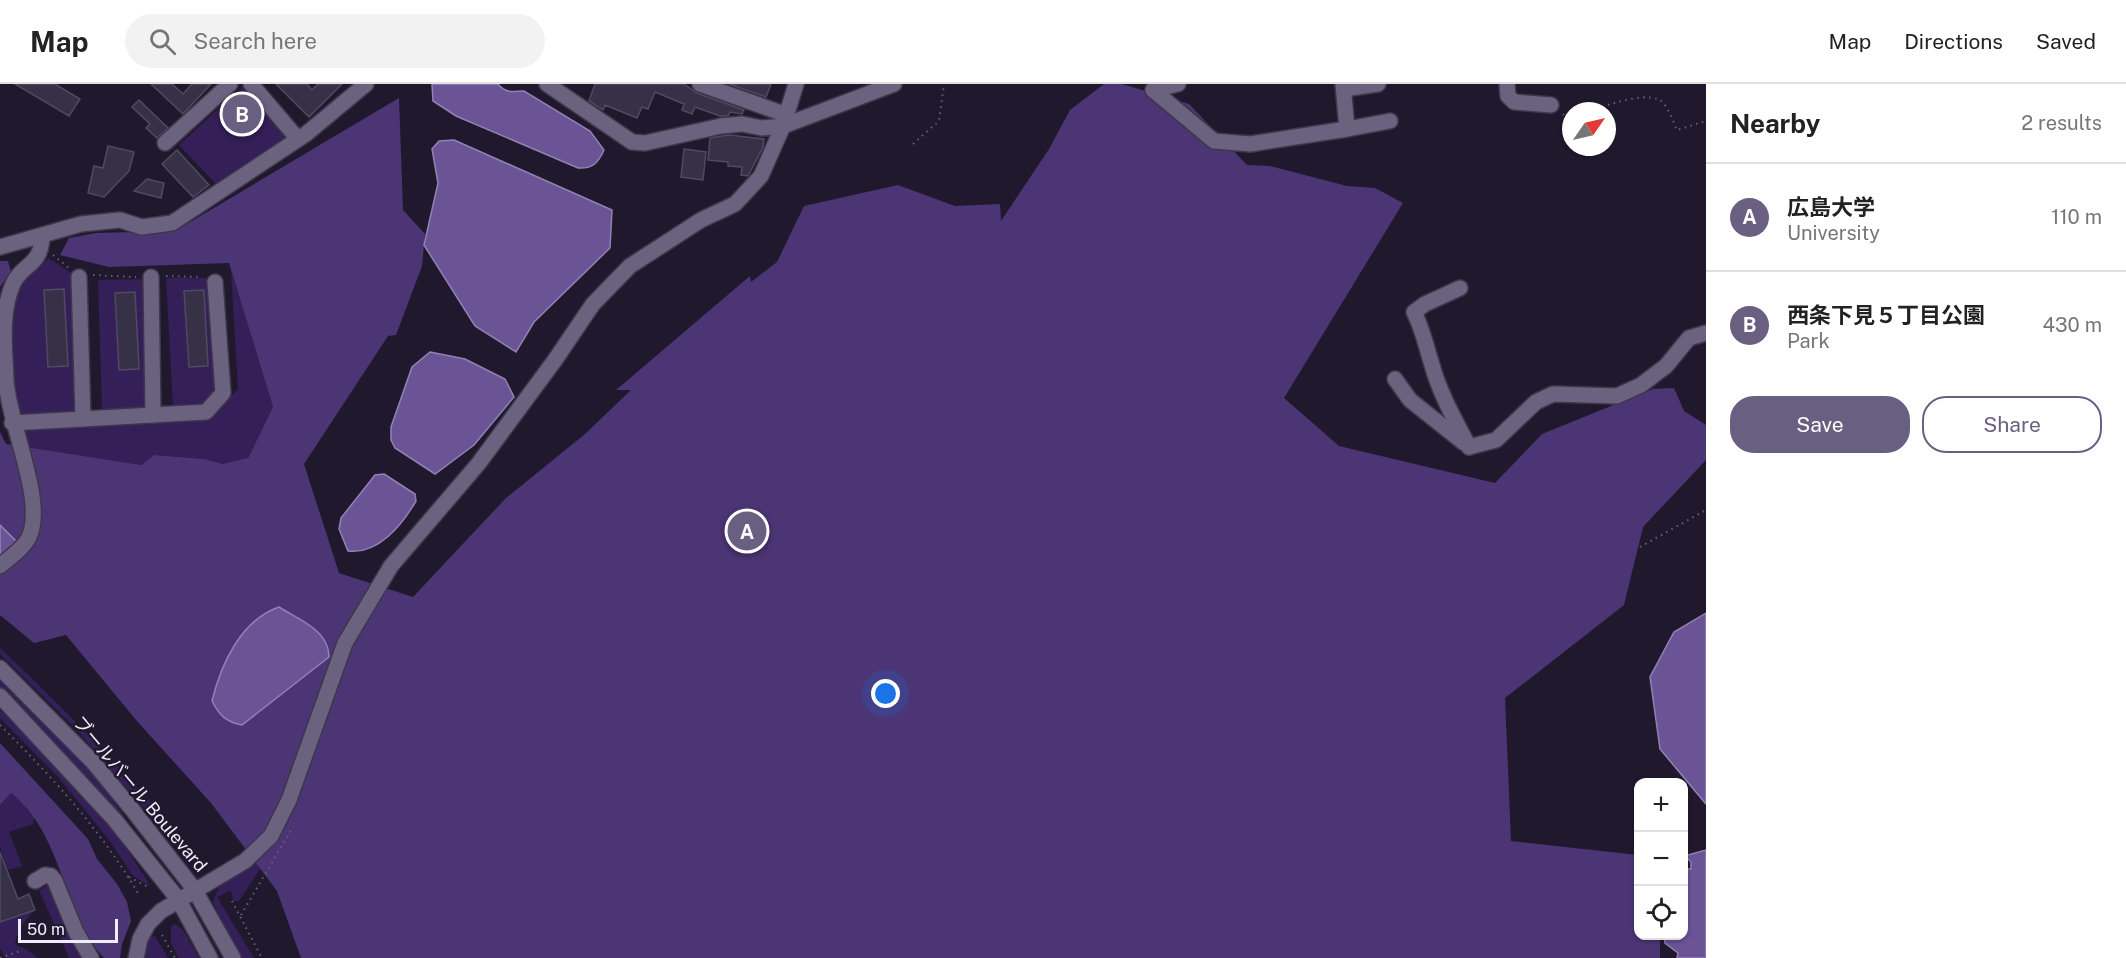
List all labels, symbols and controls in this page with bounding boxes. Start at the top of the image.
search box [125,14,545,68]
text: Map [30,25,89,58]
icon: search [146,25,179,58]
text: Search here [194,28,317,54]
text: Map [1829,29,1871,54]
text: Directions [1904,29,2003,54]
text: Saved [2036,29,2096,54]
pin: B [222,92,262,136]
north arrow [1562,102,1616,156]
text: Nearby [1730,108,1820,139]
text: 2 results [2021,111,2102,135]
text: 広島大学 [1787,194,1875,220]
text: A [1742,205,1757,229]
text: 110 m [2051,205,2102,229]
text: University [1787,221,1880,245]
text: 西条下見５丁目公園 [1787,302,1985,328]
text: B [1743,313,1756,337]
text: 430 m [2043,313,2102,337]
text: Park [1787,329,1830,353]
button: Save [1730,396,1910,453]
button: Share [1922,396,2102,453]
pin: A [728,508,766,554]
your location [871,679,900,708]
street label: ブールバール Boulevard [69,712,212,876]
map controls [1634,778,1688,940]
button: + [1634,778,1688,832]
button: − [1634,832,1688,886]
button: locate [1634,886,1688,940]
scale bar [18,916,118,944]
text: 50 m [27,920,65,939]

